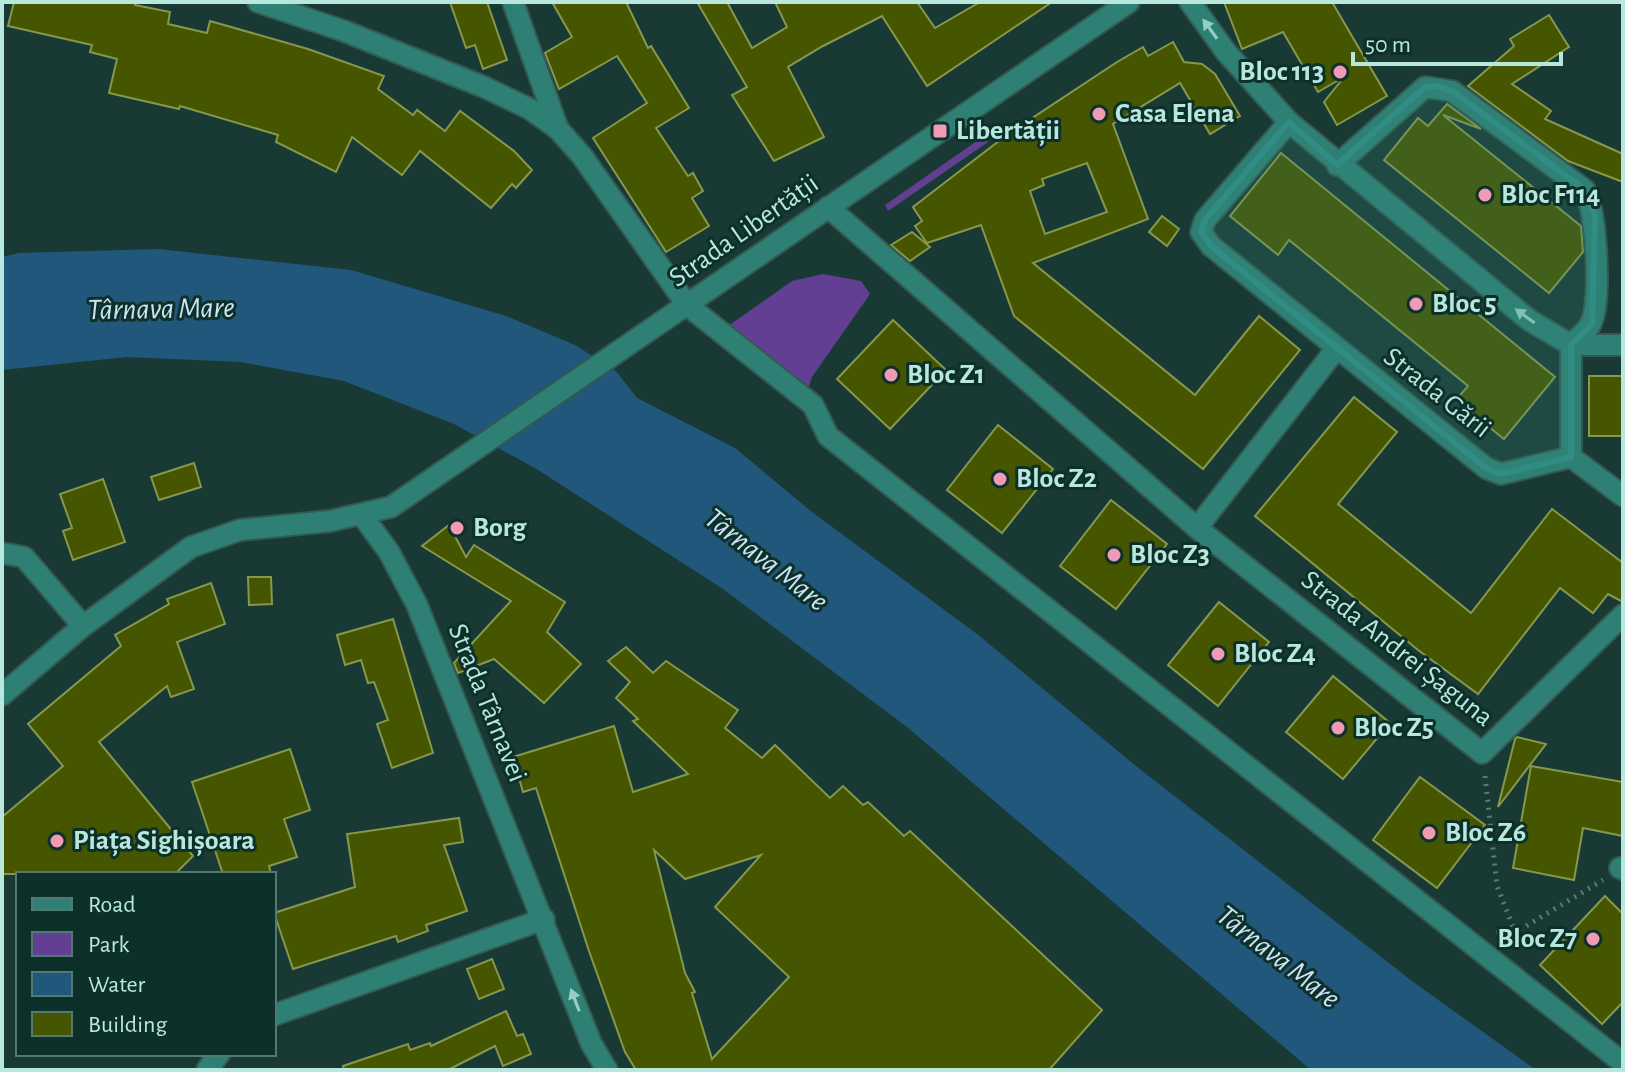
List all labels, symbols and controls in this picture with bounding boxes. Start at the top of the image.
scale bar [1353,16,1561,66]
one-way arrow [1203,19,1218,40]
text: 50 m [1365,33,1411,57]
place label: Bloc 113 [1239,58,1324,86]
marker: Bloc 113 [1331,63,1349,81]
place label: Casa Elena [1115,100,1235,128]
marker: Casa Elena [1090,105,1108,123]
place label: Libertății [956,117,1060,147]
marker: Libertății [931,122,949,140]
street label: Strada Libertății [664,169,824,293]
place label: Bloc F114 [1501,181,1600,209]
marker: Bloc F114 [1476,186,1494,204]
place label: Bloc 5 [1432,290,1497,318]
water label: Târnava Mare [87,293,235,325]
marker: Bloc 5 [1407,295,1425,313]
one-way arrow [1515,309,1536,324]
street label: Strada Gării [1378,343,1496,443]
place label: Bloc Z1 [907,361,985,389]
marker: Bloc Z1 [882,366,900,384]
place label: Bloc Z2 [1016,465,1097,493]
marker: Bloc Z2 [991,470,1009,488]
water label: Târnava Mare [699,503,833,617]
place label: Borg [473,514,527,542]
marker: Borg [448,519,466,537]
place label: Bloc Z3 [1130,541,1210,569]
marker: Bloc Z3 [1105,546,1123,564]
street label: Strada Andrei Șaguna [1295,566,1498,733]
street label: Strada Târnavei [443,620,531,786]
place label: Bloc Z4 [1234,640,1316,668]
marker: Bloc Z4 [1209,645,1227,663]
place label: Bloc Z5 [1354,714,1434,742]
marker: Bloc Z5 [1329,719,1347,737]
place label: Bloc Z6 [1445,819,1526,847]
marker: Bloc Z6 [1420,824,1438,842]
place label: Piața Sighișoara [73,827,255,857]
marker: Piața Sighișoara [48,832,66,850]
legend [16,872,276,1056]
text: Road [88,893,136,917]
water label: Târnava Mare [1211,900,1345,1014]
place label: Bloc Z7 [1497,925,1577,953]
marker: Bloc Z7 [1584,930,1602,948]
text: Park [88,933,129,957]
text: Water [88,973,146,997]
one-way arrow [568,988,581,1012]
text: Building [88,1013,167,1037]

